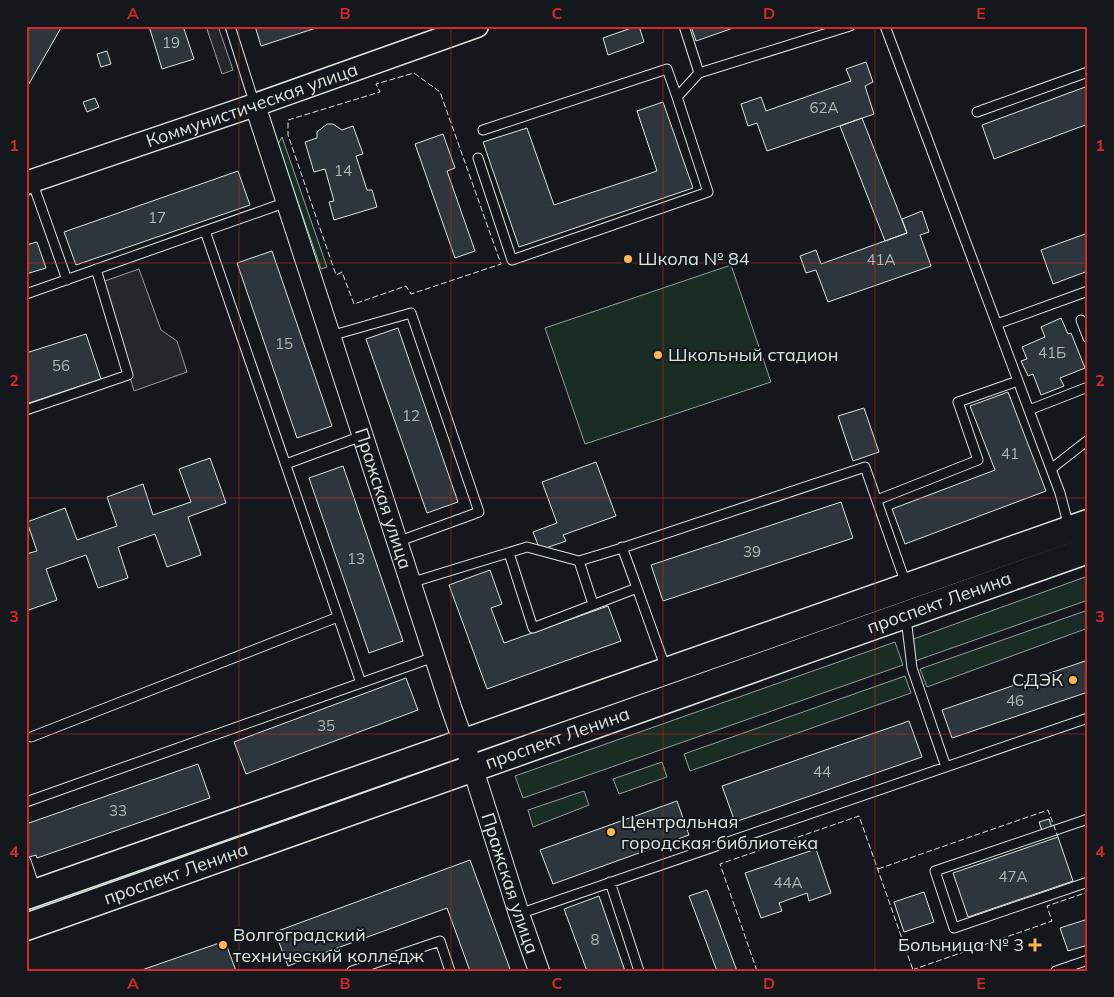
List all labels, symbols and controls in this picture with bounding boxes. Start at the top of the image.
text: A [127,3,139,23]
text: B [339,3,351,23]
text: C [552,3,563,23]
text: D [763,3,775,23]
text: E [976,3,986,23]
house number: 19 [162,33,180,52]
street label: Коммунистическая улица [143,57,361,152]
house number: 62А [809,98,839,117]
text: 1 [9,135,19,155]
text: 1 [1095,135,1105,155]
house number: 14 [334,161,352,180]
house number: 17 [148,208,166,227]
place label: Школа № 84 [638,247,750,270]
house number: 41А [866,250,896,269]
marker: Школа № 84 [622,253,634,265]
house number: 15 [275,334,293,353]
place label: Школьный стадион [668,343,839,366]
house number: 41Б [1038,343,1066,362]
marker: Школьный стадион [652,349,664,361]
house number: 56 [52,356,70,375]
text: 2 [9,370,19,390]
text: 2 [1095,370,1105,390]
house number: 12 [402,406,420,425]
street label: Пражская улица [350,425,417,572]
house number: 41 [1001,444,1019,463]
house number: 39 [743,542,761,561]
house number: 13 [347,549,365,568]
street label: проспект Ленина [864,566,1014,639]
text: 3 [9,606,19,626]
text: 3 [1095,606,1105,626]
place label: СДЭК [1012,668,1063,691]
marker: СДЭК [1067,674,1079,686]
house number: 46 [1006,691,1024,710]
street label: проспект Ленина [482,702,633,774]
house number: 35 [317,716,335,735]
house number: 44 [813,762,831,781]
house number: 33 [109,801,127,820]
street label: Пражская улица [477,810,544,957]
place label: Центральная городская библиотека [621,810,818,854]
marker: Центральная городская библиотека [605,826,617,838]
street label: проспект Ленина [100,837,251,910]
text: 4 [9,841,19,861]
text: 4 [1095,841,1105,861]
house number: 47А [998,867,1028,886]
house number: 44А [773,873,803,892]
place label: Волгоградский технический колледж [233,923,424,967]
house number: 8 [590,930,600,949]
place label: Больница № 3 [898,933,1024,956]
marker: Больница № 3 [1028,938,1042,952]
marker: Волгоградский технический колледж [217,939,229,951]
text: A [127,973,139,993]
text: B [339,973,351,993]
text: C [552,973,563,993]
text: D [763,973,775,993]
text: E [976,973,986,993]

